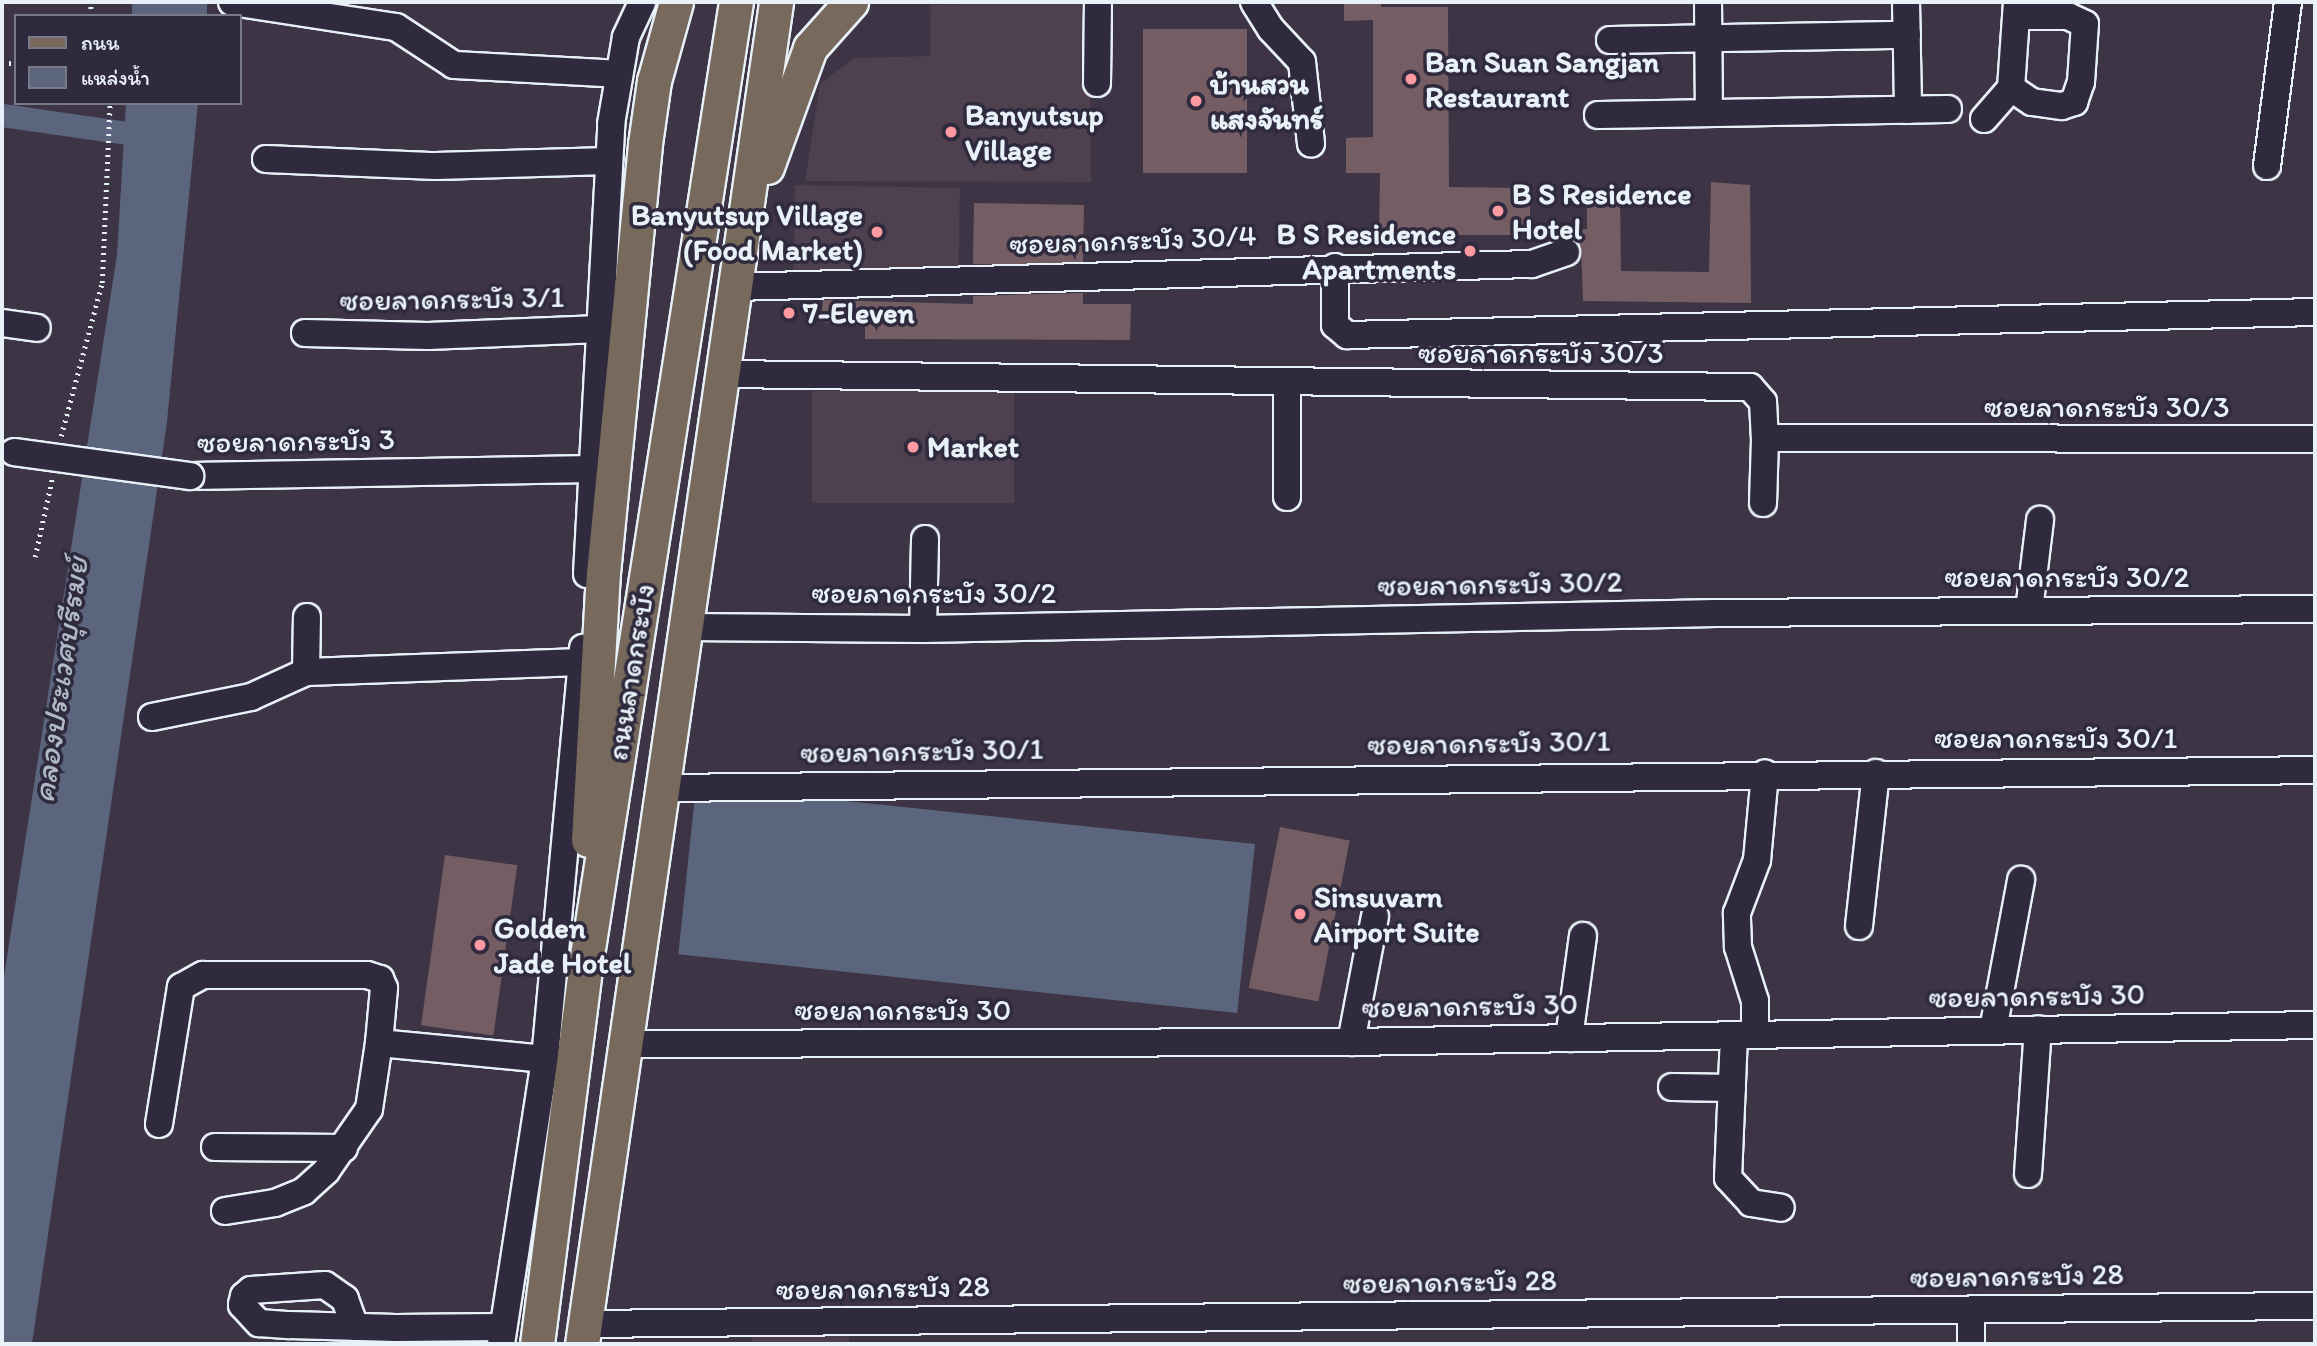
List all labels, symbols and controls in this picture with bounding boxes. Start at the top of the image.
legend [14,14,242,105]
text: ถนน [81,30,120,55]
place label: Ban Suan Sangjan Restaurant [1425,44,1659,114]
text: แหล่งน้ำ [81,65,150,90]
place label: บ้านสวน แสงจันทร์ [1210,66,1324,136]
marker: Ban Suan Sangjan Restaurant [1403,71,1419,87]
marker: บ้านสวน แสงจันทร์ [1188,93,1204,109]
place label: Banyutsup Village [965,97,1104,168]
marker: Banyutsup Village [943,124,959,140]
place label: B S Residence Hotel [1512,176,1691,246]
place label: Banyutsup Village (Food Market) [631,197,863,268]
marker: B S Residence Hotel [1490,203,1506,219]
place label: B S Residence Apartments [1277,216,1456,286]
street label: ซอยลาดกระบัง 30/4 [1009,218,1257,262]
marker: Banyutsup Village (Food Market) [869,224,885,240]
marker: B S Residence Apartments [1462,243,1478,259]
street label: ซอยลาดกระบัง 3/1 [340,279,564,319]
place label: 7-Eleven [803,295,914,331]
marker: 7-Eleven [781,305,797,321]
street label: ซอยลาดกระบัง 30/3 [1418,335,1664,371]
street label: ซอยลาดกระบัง 30/3 [1984,389,2230,425]
street label: ซอยลาดกระบัง 3 [197,421,395,461]
place label: Market [927,429,1019,465]
marker: Market [905,439,921,455]
water label: คลองประเวศบุรีรมย์ [24,555,96,805]
street label: ซอยลาดกระบัง 30/2 [1945,559,2189,595]
street label: ซอยลาดกระบัง 30/2 [1377,564,1623,604]
street label: ซอยลาดกระบัง 30/2 [812,575,1056,611]
street label: ถนนลาดกระบัง [599,581,663,763]
street label: ซอยลาดกระบัง 30/1 [1935,720,2177,756]
street label: ซอยลาดกระบัง 30/1 [1367,723,1611,763]
street label: ซอยลาดกระบัง 30/1 [800,731,1044,771]
place label: Sinsuvarn Airport Suite [1314,879,1480,950]
marker: Sinsuvarn Airport Suite [1292,906,1308,922]
place label: Golden Jade Hotel [494,910,631,981]
marker: Golden Jade Hotel [472,937,488,953]
street label: ซอยลาดกระบัง 30 [1929,976,2145,1016]
street label: ซอยลาดกระบัง 30 [1362,986,1578,1026]
street label: ซอยลาดกระบัง 30 [795,992,1011,1028]
street label: ซอยลาดกระบัง 28 [1910,1256,2124,1296]
street label: ซอยลาดกระบัง 28 [1343,1262,1557,1302]
street label: ซอยลาดกระบัง 28 [776,1268,990,1308]

